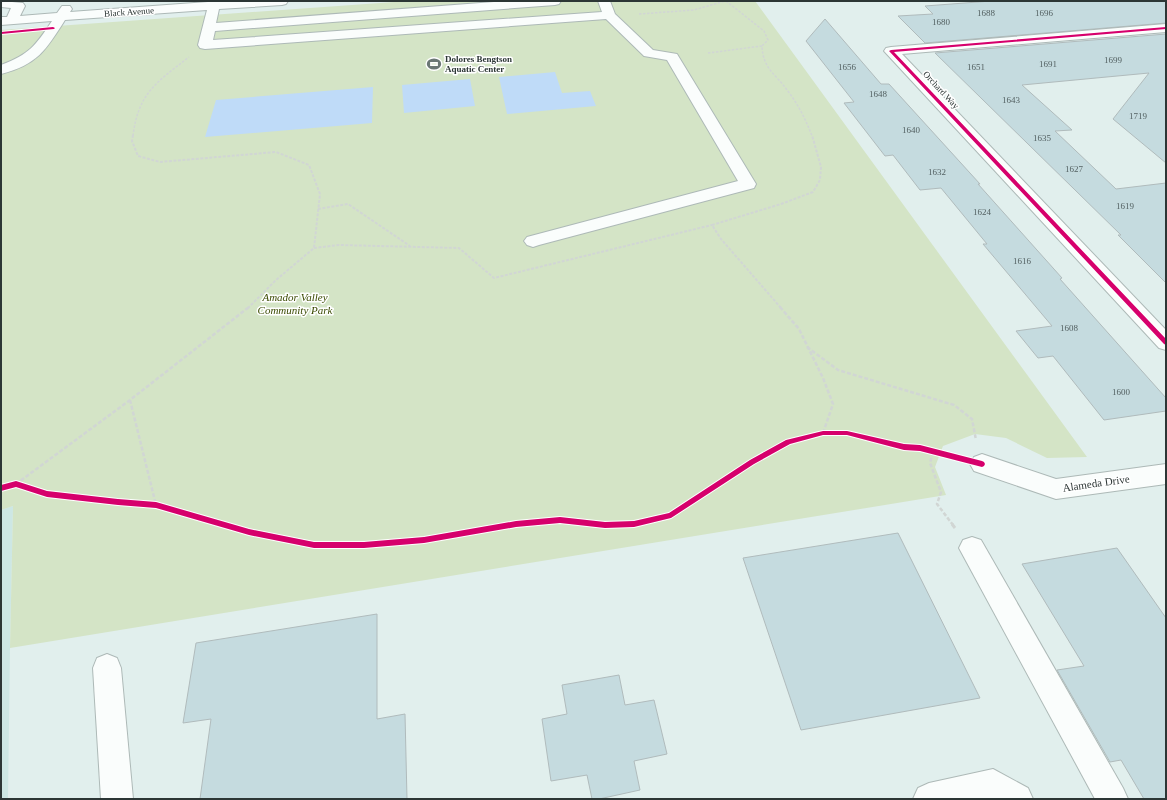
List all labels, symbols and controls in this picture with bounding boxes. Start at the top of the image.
street label: Black Avenue [104,5,154,19]
house number: 1688 [977,8,996,18]
house number: 1696 [1035,8,1054,18]
house number: 1680 [932,17,951,27]
place label: Dolores Bengtson Aquatic Center [445,54,512,74]
house number: 1699 [1104,55,1123,65]
sports icon: Dolores Bengtson Aquatic Center [426,56,442,72]
house number: 1691 [1039,59,1057,69]
house number: 1656 [838,62,857,72]
house number: 1651 [967,62,985,72]
street label: Orchard Way [921,69,961,111]
house number: 1648 [869,89,888,99]
house number: 1643 [1002,95,1021,105]
house number: 1719 [1129,111,1148,121]
house number: 1640 [902,125,921,135]
house number: 1635 [1033,133,1052,143]
house number: 1627 [1065,164,1084,174]
house number: 1632 [928,167,946,177]
house number: 1619 [1116,201,1135,211]
house number: 1624 [973,207,992,217]
house number: 1616 [1013,256,1032,266]
park label: Amador Valley Community Park [258,291,334,316]
house number: 1608 [1060,323,1079,333]
house number: 1600 [1112,387,1131,397]
street label: Alameda Drive [1062,472,1130,494]

